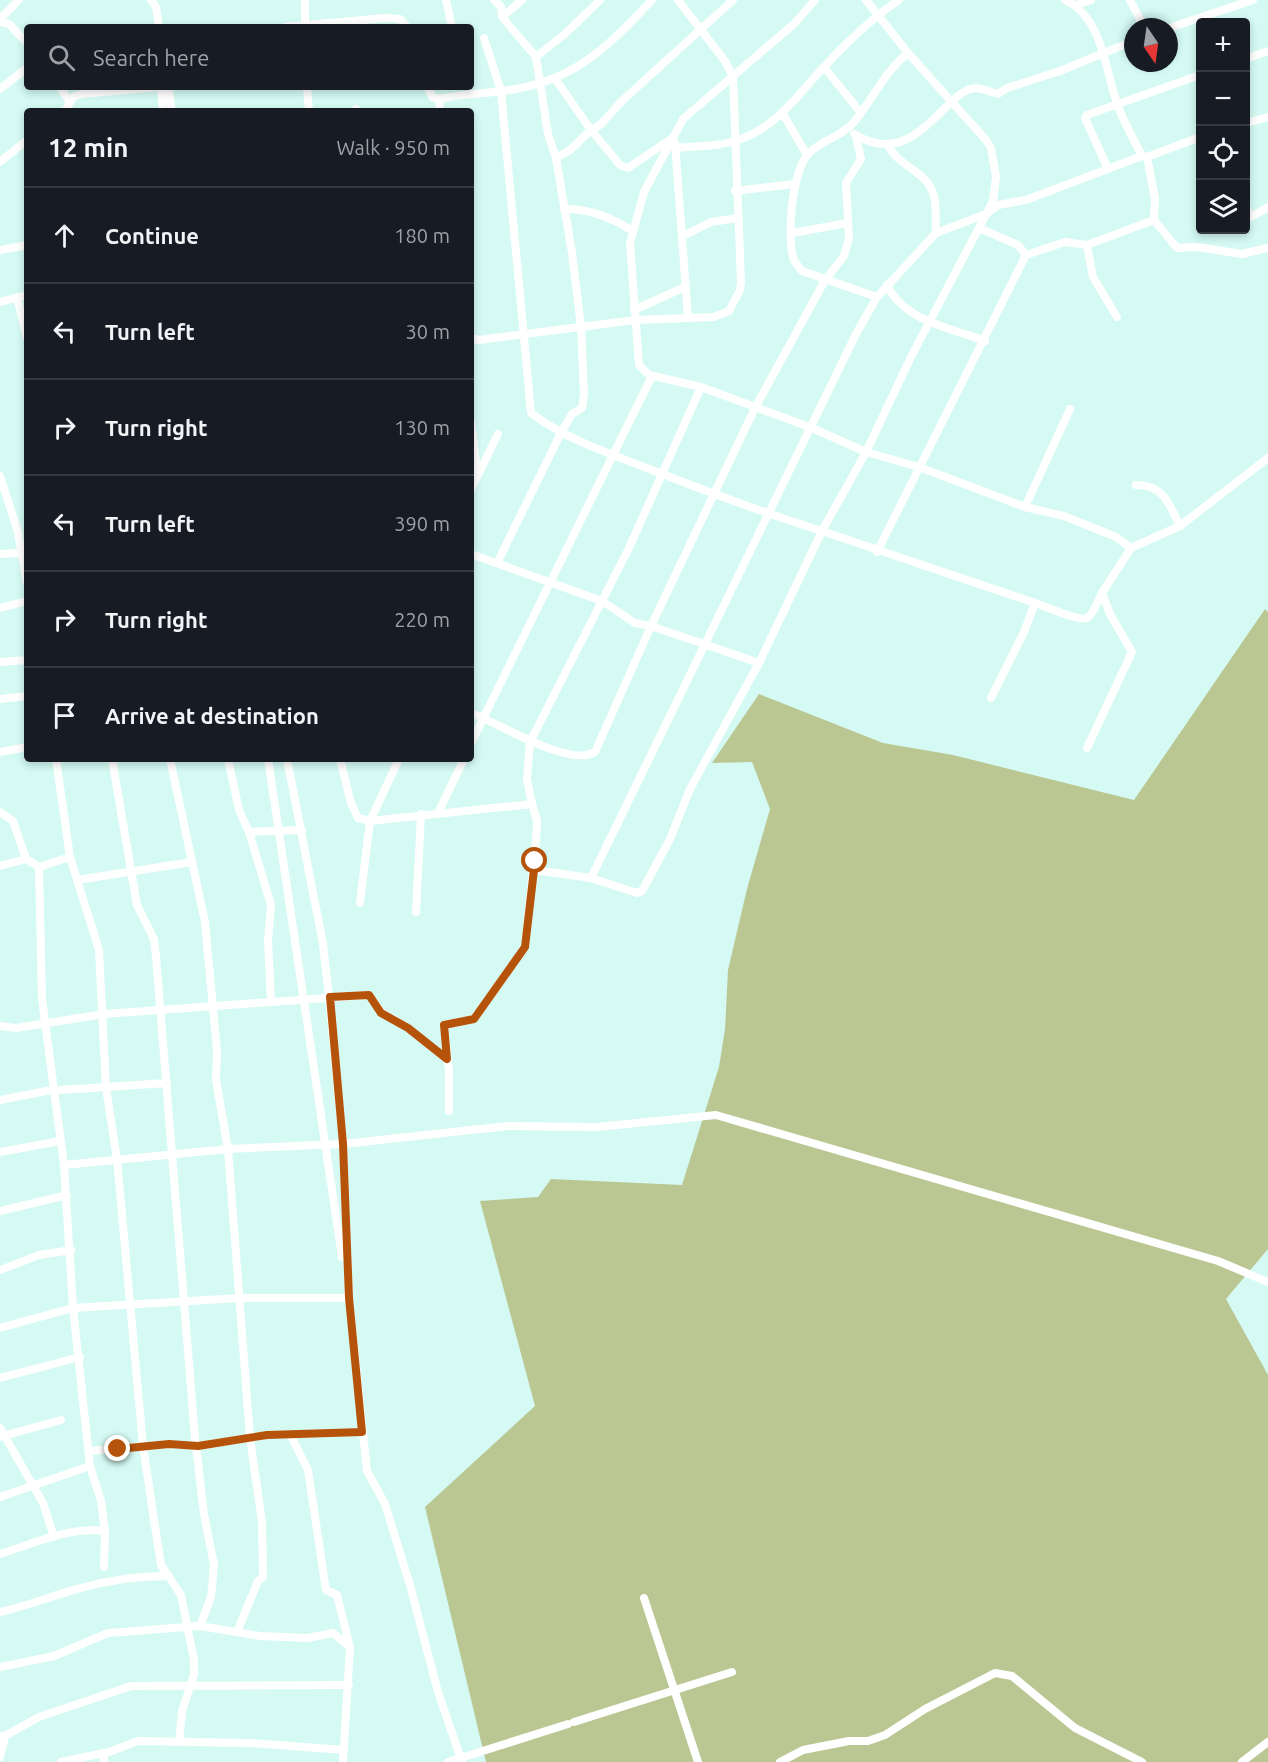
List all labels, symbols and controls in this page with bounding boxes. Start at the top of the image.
north arrow [1124,18,1178,72]
map controls [1196,18,1250,234]
button: + [1196,18,1250,72]
search box [24,24,474,90]
icon: search [45,41,78,74]
text: Search here [93,45,209,70]
button: − [1196,72,1250,126]
button: locate [1196,126,1250,180]
text: 12 min [48,133,128,162]
text: Walk · 950 m [337,136,450,159]
button: layers [1196,180,1250,234]
icon: ahead [48,219,81,252]
text: Continue [105,223,199,248]
text: 180 m [394,224,450,247]
icon: left [48,315,81,348]
text: Turn left [105,319,195,344]
text: 30 m [406,320,450,343]
icon: right [48,411,81,444]
text: Turn right [105,415,207,440]
text: 130 m [394,416,450,439]
icon: left [48,507,81,540]
text: Turn left [105,511,195,536]
text: 390 m [394,512,450,535]
icon: right [48,603,81,636]
text: Turn right [105,607,207,632]
text: 220 m [394,608,450,631]
icon: arrive [48,699,81,732]
text: Arrive at destination [105,703,319,728]
route start [521,847,547,873]
route end [104,1435,130,1461]

